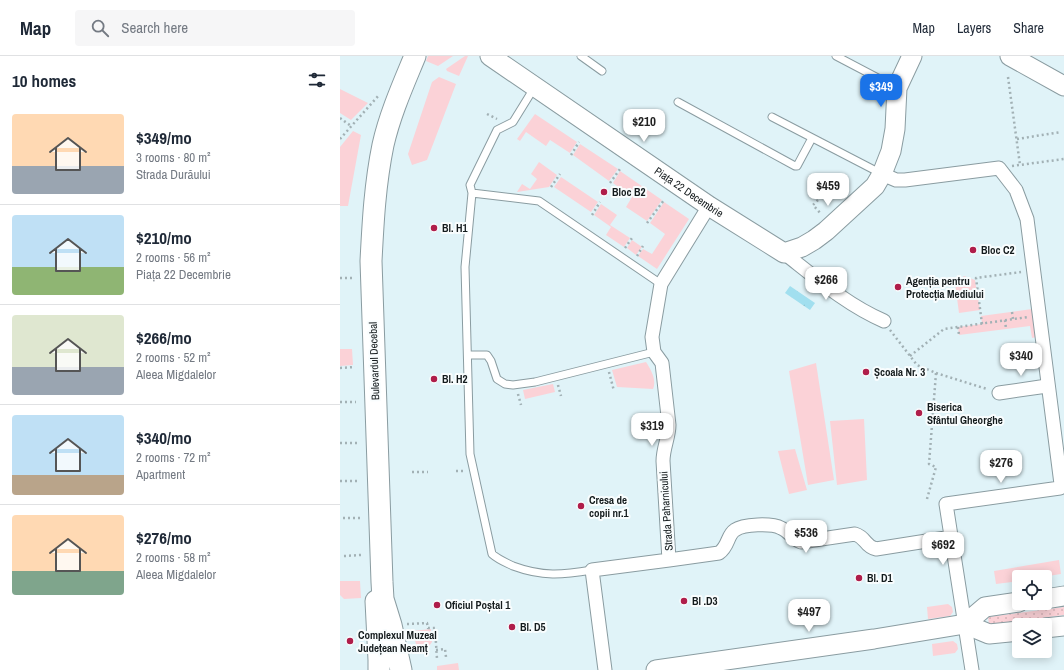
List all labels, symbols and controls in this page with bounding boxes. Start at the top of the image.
search box [75,10,355,46]
text: Map [20,15,51,41]
icon: search [89,17,111,39]
text: Search here [121,17,188,38]
text: Map [913,19,935,37]
text: Layers [957,19,991,37]
text: Share [1013,19,1044,37]
text: 10 homes [12,69,76,92]
icon: filters [306,69,328,91]
pin: $349 [857,74,905,108]
text: $349 [869,78,893,95]
pin: $210 [620,109,668,143]
text: $210 [632,113,656,130]
text: $349/mo [136,126,192,149]
icon: home [44,130,92,178]
text: 3 rooms · 80 m² [136,149,211,166]
street label: Piața 22 Decembrie [652,164,726,220]
text: Strada Durăului [136,166,211,183]
pin: $459 [804,173,852,207]
text: $459 [816,177,840,194]
place label: Bloc B2 [612,185,646,199]
marker: Bloc B2 [599,187,609,197]
place label: Bl. H1 [442,221,468,235]
marker: Bl. H1 [429,223,439,233]
text: $210/mo [136,226,192,249]
icon: home [44,231,92,279]
place label: Bloc C2 [981,243,1015,257]
marker: Bloc C2 [968,245,978,255]
text: 2 rooms · 56 m² [136,249,211,266]
text: Piața 22 Decembrie [136,266,231,283]
pin: $266 [802,267,850,301]
text: $266 [814,271,838,288]
place label: Agenția pentru Protecția Mediului [906,274,984,301]
marker: Agenția pentru Protecția Mediului [893,282,903,292]
street label: Bulevardul Decebal [366,322,382,400]
text: $266/mo [136,326,192,349]
icon: home [44,331,92,379]
pin: $340 [997,343,1045,377]
text: $340 [1009,347,1033,364]
text: 2 rooms · 52 m² [136,349,211,366]
place label: Școala Nr. 3 [874,365,925,379]
text: Aleea Migdalelor [136,366,216,383]
marker: Școala Nr. 3 [861,367,871,377]
place label: Bl. H2 [442,372,468,386]
marker: Bl. H2 [429,374,439,384]
place label: Biserica Sfântul Gheorghe [927,400,1003,427]
marker: Biserica Sfântul Gheorghe [914,408,924,418]
pin: $319 [628,413,676,447]
text: $319 [640,417,664,434]
text: $340/mo [136,426,192,449]
icon: home [44,431,92,479]
text: 2 rooms · 72 m² [136,449,211,466]
pin: $276 [977,450,1025,484]
text: $276 [989,454,1013,471]
text: Apartment [136,466,185,483]
street label: Strada Paharnicului [656,471,676,551]
place label: Cresa de copii nr.1 [589,493,629,520]
marker: Cresa de copii nr.1 [576,501,586,511]
pin: $536 [782,520,830,554]
text: $536 [794,524,818,541]
text: $276/mo [136,526,192,549]
icon: home [44,531,92,579]
pin: $692 [919,532,967,566]
text: $692 [931,536,955,553]
text: 2 rooms · 58 m² [136,549,211,566]
text: Aleea Migdalelor [136,566,216,583]
map controls [1012,570,1052,658]
button: locate [1012,570,1052,610]
place label: Bl. D1 [867,571,893,585]
marker: Bl. D1 [854,573,864,583]
place label: Bl .D3 [692,594,718,608]
marker: Bl .D3 [679,596,689,606]
place label: Oficiul Poștal 1 [445,598,510,612]
pin: $497 [785,599,833,633]
marker: Oficiul Poștal 1 [432,600,442,610]
text: $497 [797,603,821,620]
button: layers [1012,618,1052,658]
place label: Bl. D5 [520,620,546,634]
marker: Bl. D5 [507,622,517,632]
place label: Complexul Muzeal Județean Neamț [358,628,437,655]
marker: Complexul Muzeal Județean Neamț [345,636,355,646]

